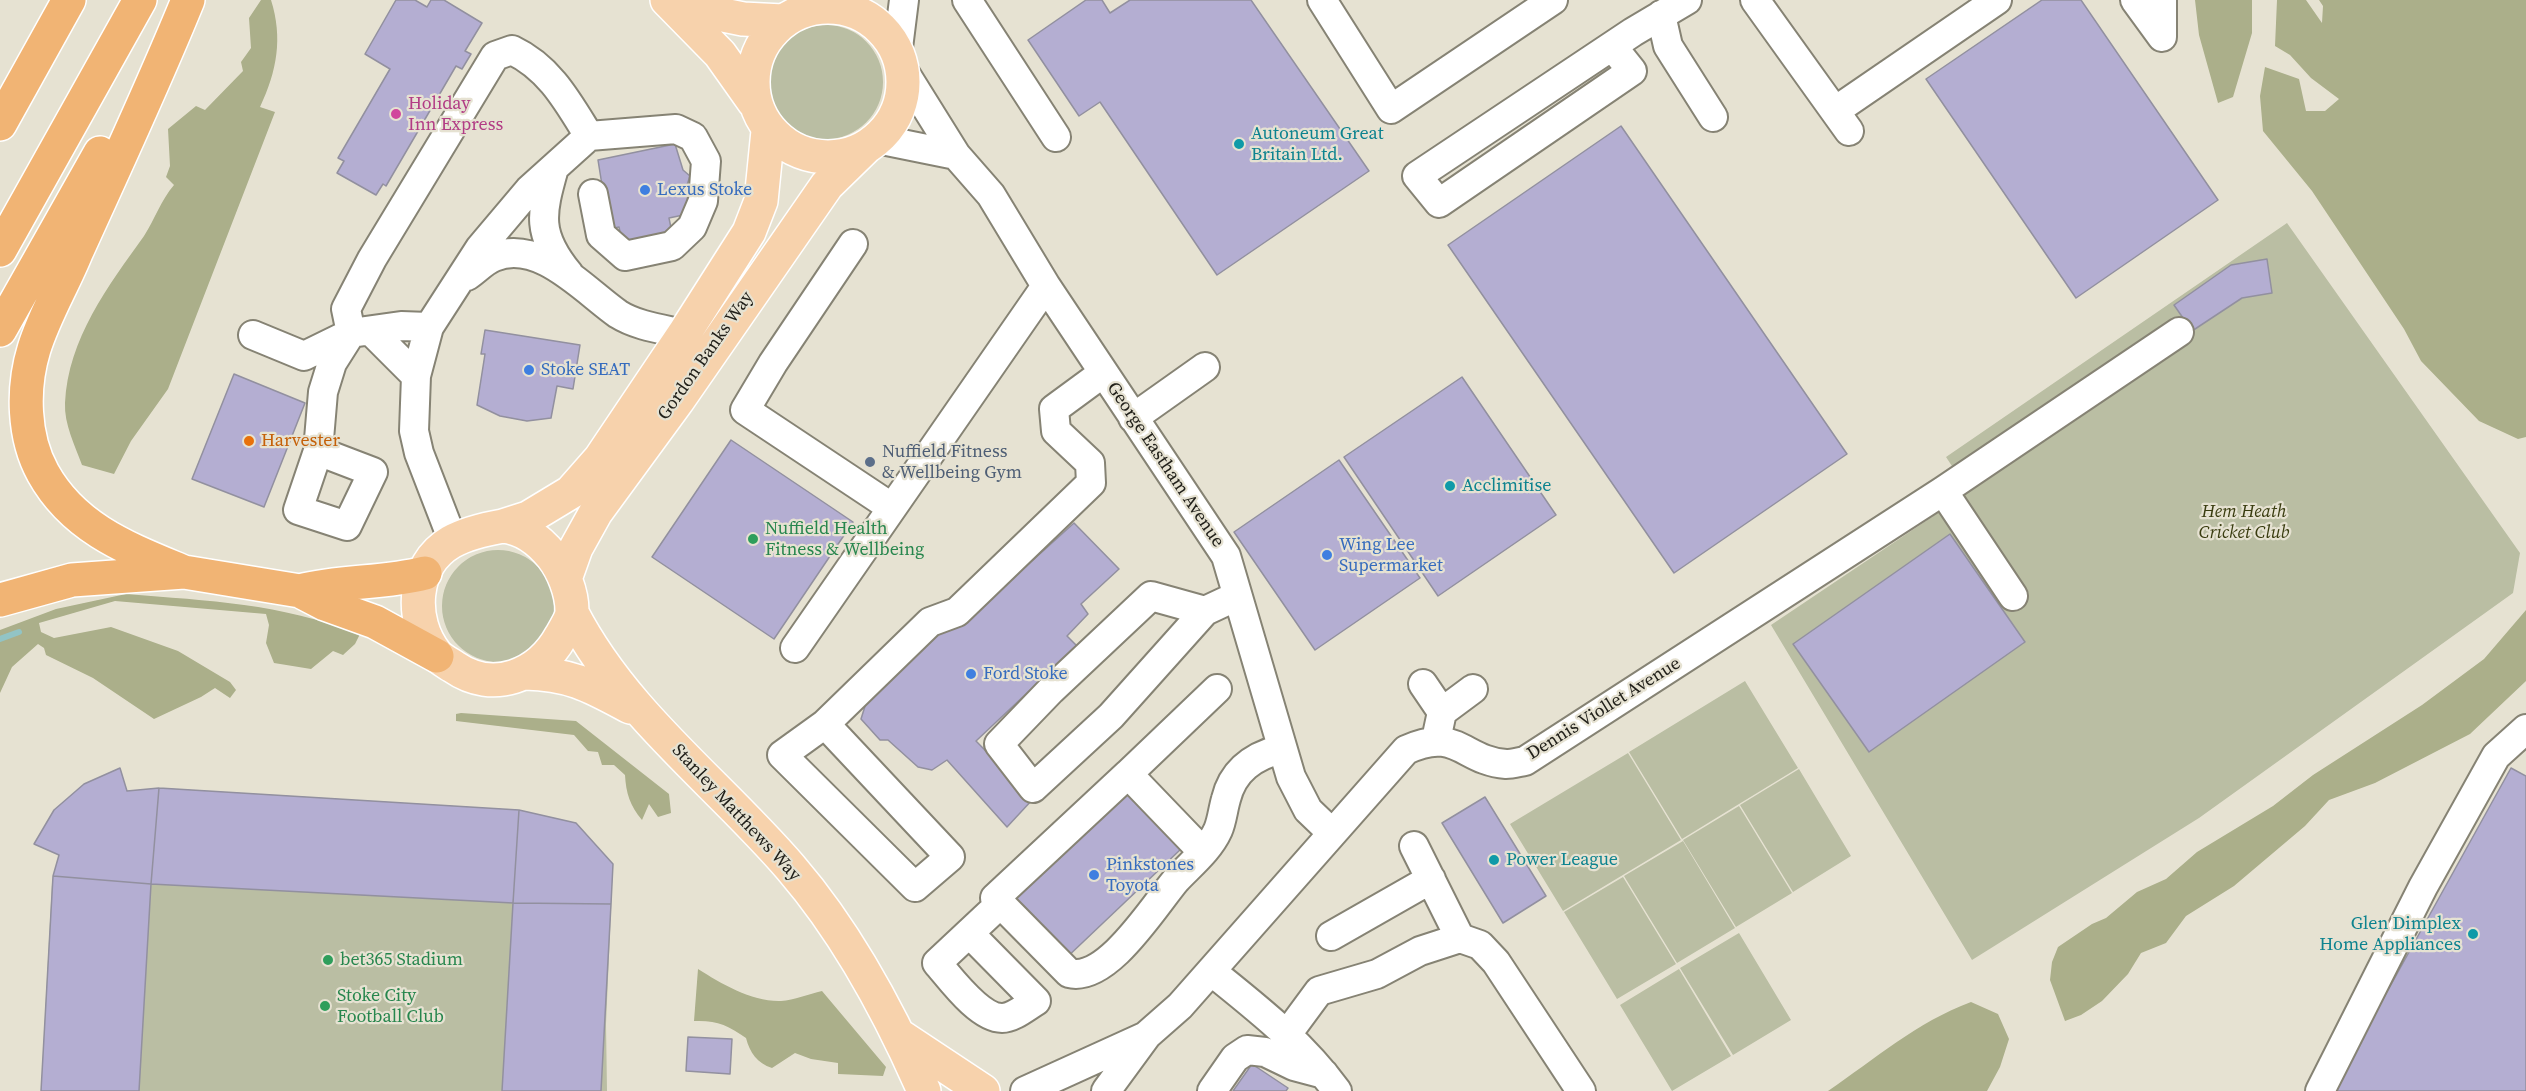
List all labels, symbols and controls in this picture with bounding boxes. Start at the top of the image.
place label: Holiday Inn Express [408,93,503,136]
marker: Holiday Inn Express [389,107,403,121]
place label: Autoneum Great Britain Ltd. [1251,123,1384,166]
marker: Autoneum Great Britain Ltd. [1232,137,1246,151]
place label: Lexus Stoke [657,179,752,201]
marker: Lexus Stoke [638,183,652,197]
street label: Gordon Banks Way [654,288,758,424]
place label: Stoke SEAT [541,359,630,381]
marker: Stoke SEAT [522,363,536,377]
street label: George Eastham Avenue [1102,378,1228,552]
place label: Harvester [261,430,340,452]
marker: Harvester [242,434,256,448]
place label: Nuffield Fitness & Wellbeing Gym [882,441,1022,484]
marker: Nuffield Fitness & Wellbeing Gym [863,455,877,469]
place label: Acclimitise [1462,475,1551,497]
marker: Acclimitise [1443,479,1457,493]
park label: Hem Heath Cricket Club [2199,501,2289,544]
place label: Nuffield Health Fitness & Wellbeing [765,518,924,560]
marker: Nuffield Health Fitness & Wellbeing [746,532,760,546]
place label: Wing Lee Supermarket [1339,534,1443,576]
marker: Wing Lee Supermarket [1320,548,1334,562]
street label: Dennis Viollet Avenue [1523,653,1685,765]
place label: Ford Stoke [983,663,1068,685]
marker: Ford Stoke [964,667,978,681]
street label: Stanley Matthews Way [667,740,805,886]
place label: Power League [1506,849,1618,871]
marker: Power League [1487,853,1501,867]
place label: Pinkstones Toyota [1106,854,1194,896]
marker: Pinkstones Toyota [1087,868,1101,882]
place label: Glen Dimplex Home Appliances [2319,913,2461,956]
marker: Glen Dimplex Home Appliances [2466,927,2480,941]
place label: bet365 Stadium [340,949,463,971]
marker: bet365 Stadium [321,953,335,967]
place label: Stoke City Football Club [337,985,444,1028]
marker: Stoke City Football Club [318,999,332,1013]

